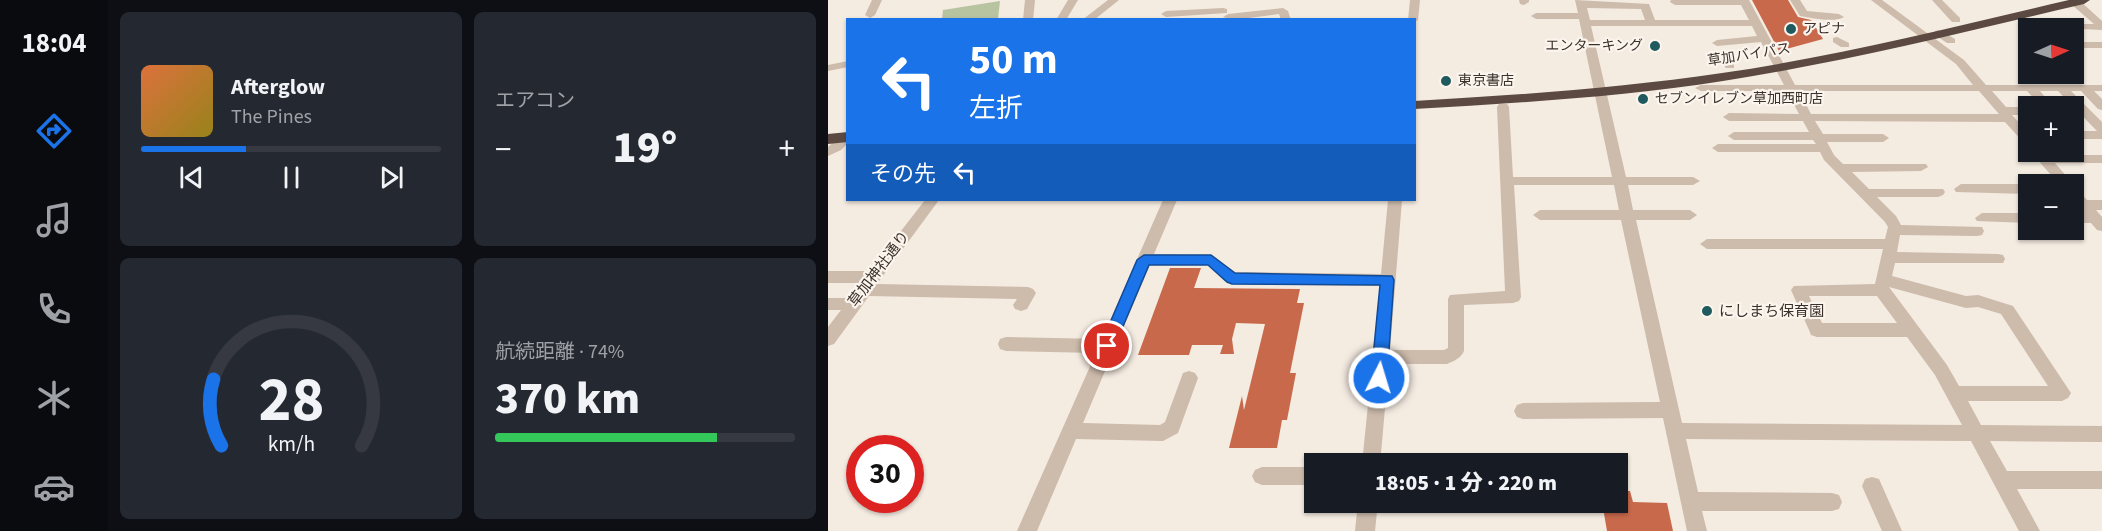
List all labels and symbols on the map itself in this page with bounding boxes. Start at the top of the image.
north arrow [2018,18,2084,84]
place label: アピナ [1803,19,1845,39]
marker: アピナ [1784,22,1798,36]
place label: エンターキング [1545,36,1643,56]
marker: エンターキング [1648,39,1662,53]
street label: 草加バイパス [1706,39,1792,71]
place label: 東京書店 [1458,71,1514,91]
marker: 東京書店 [1439,74,1453,88]
place label: セブンイレブン草加西町店 [1655,89,1823,109]
marker: セブンイレブン草加西町店 [1636,92,1650,106]
street label: 草加神社通り [844,227,914,311]
place label: にしまち保育園 [1719,301,1824,322]
marker: にしまち保育園 [1700,304,1714,318]
pin [1081,320,1132,371]
position arrow [1347,346,1411,410]
speed limit sign: 30 [846,435,924,513]

